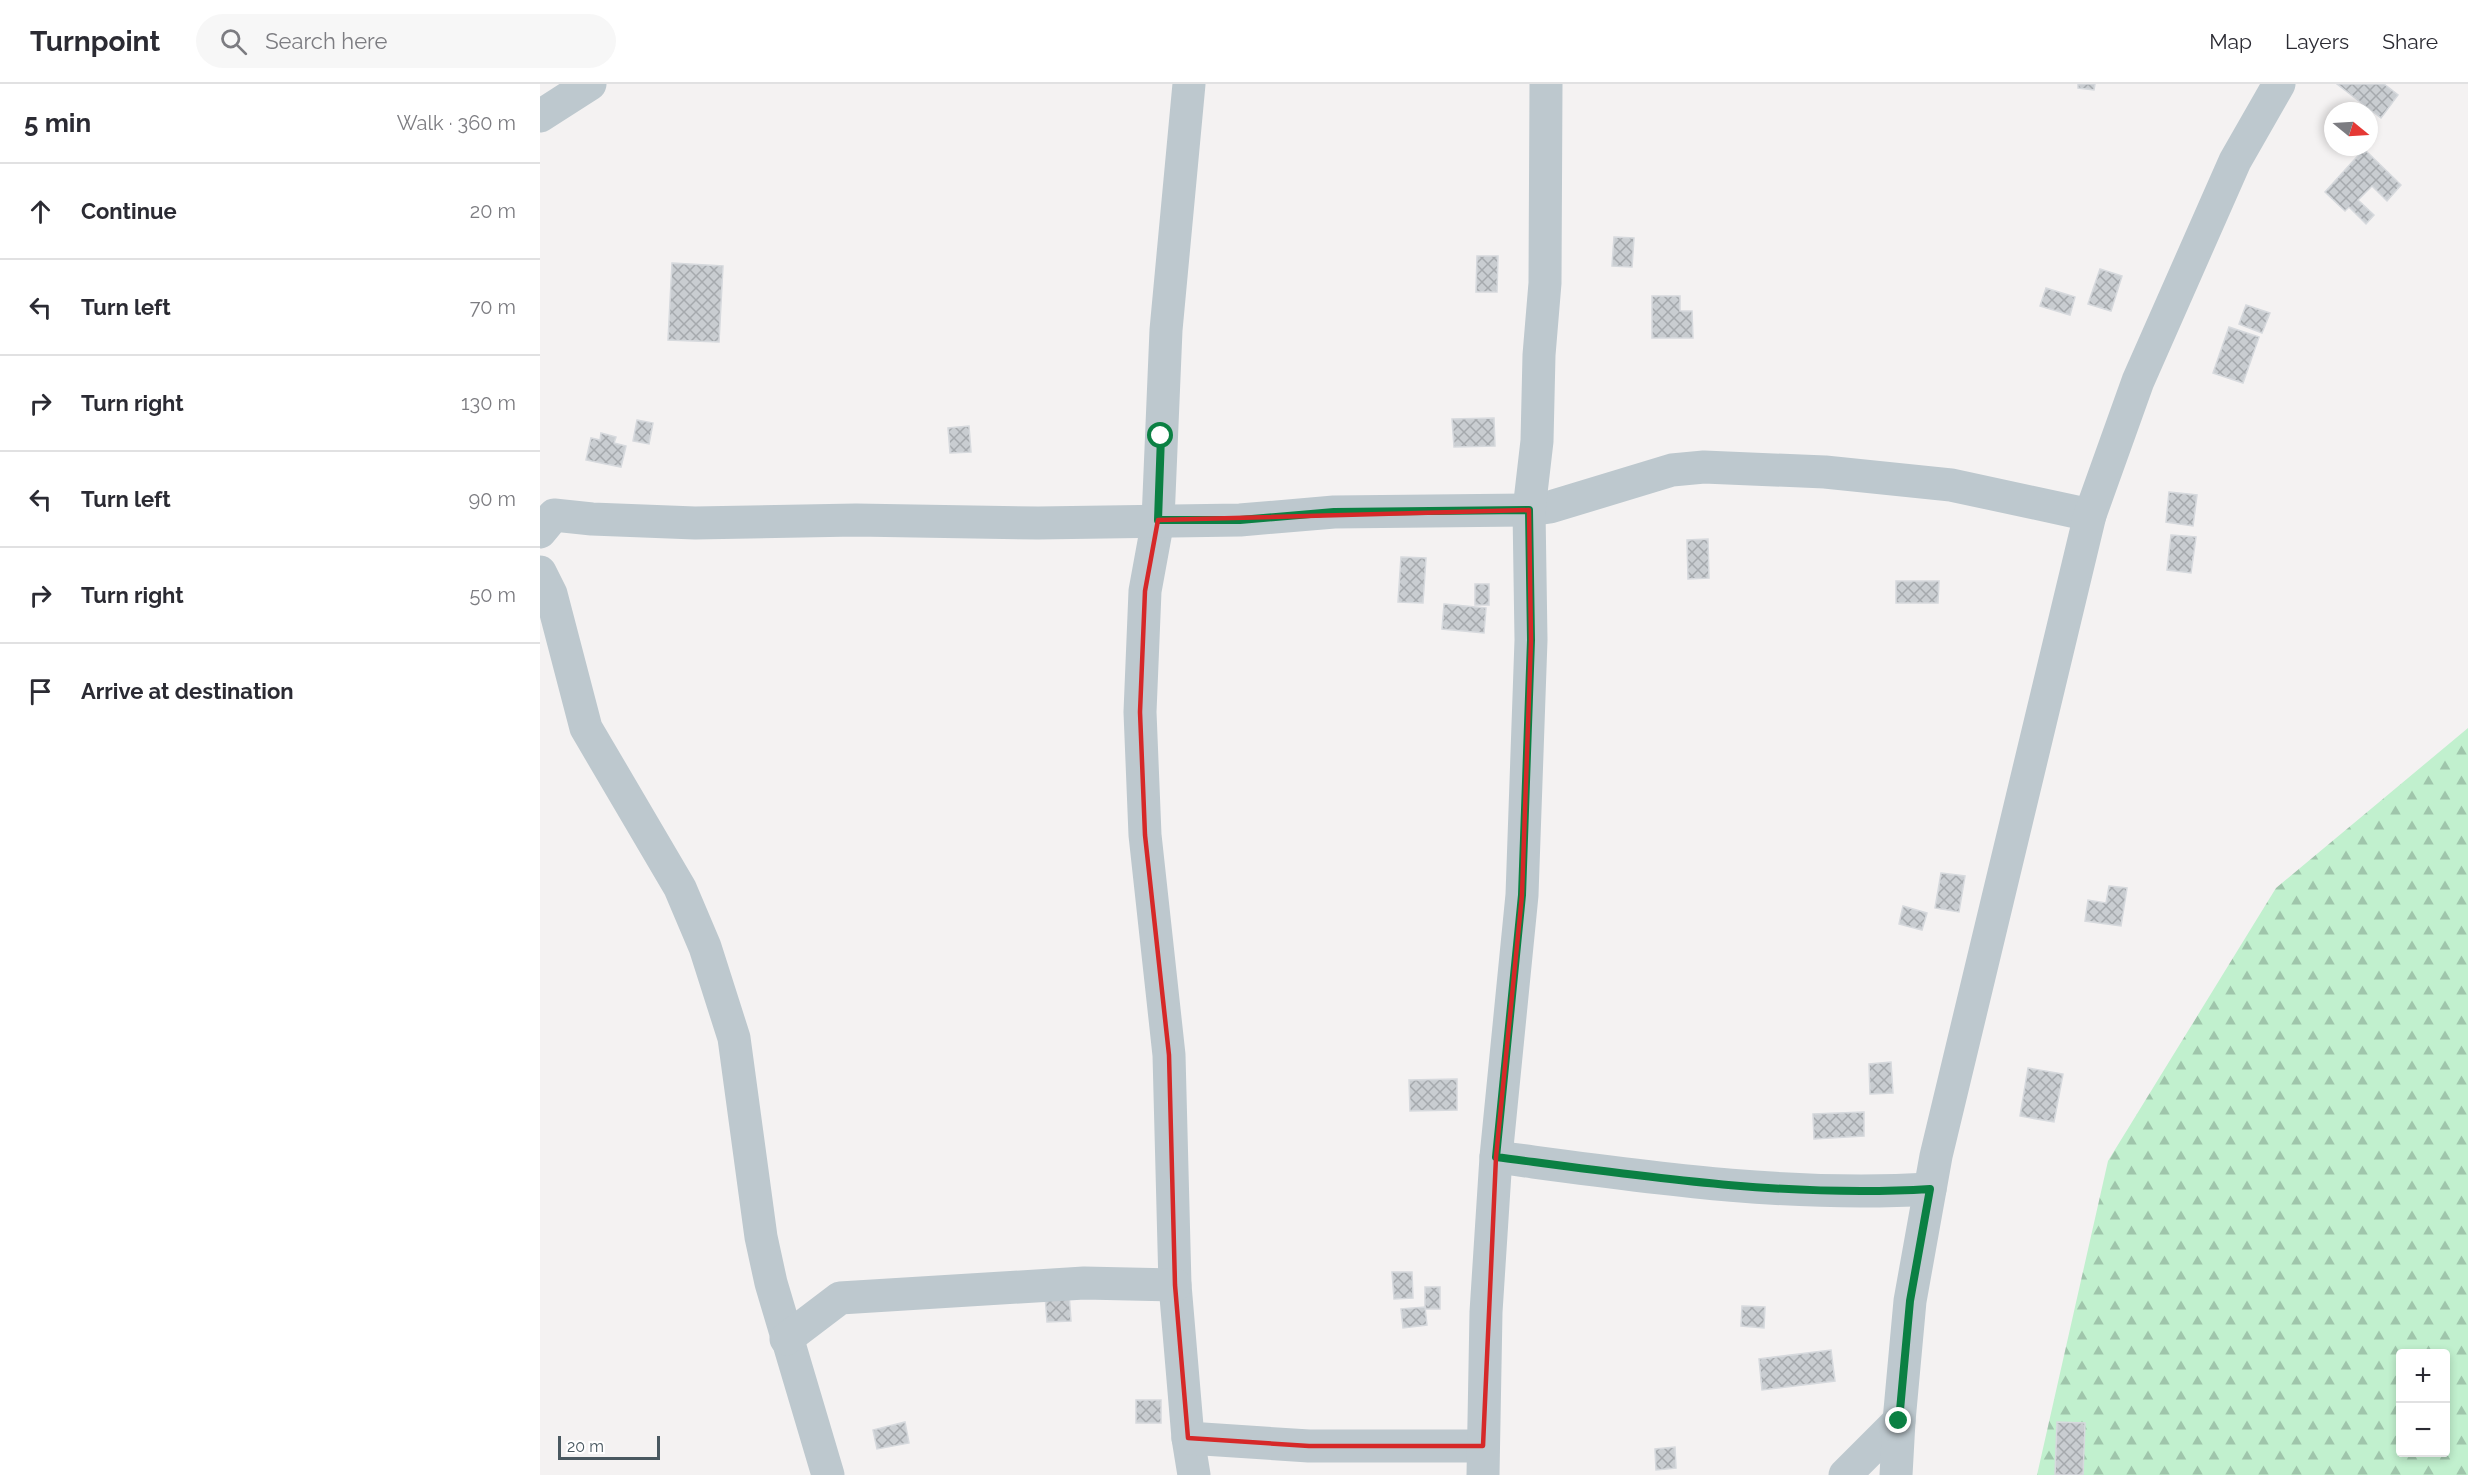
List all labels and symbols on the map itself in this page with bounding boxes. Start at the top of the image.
north arrow [2324,102,2378,156]
route start [1147,422,1173,448]
route end [1885,1407,1911,1433]
scale bar [558,1433,660,1460]

